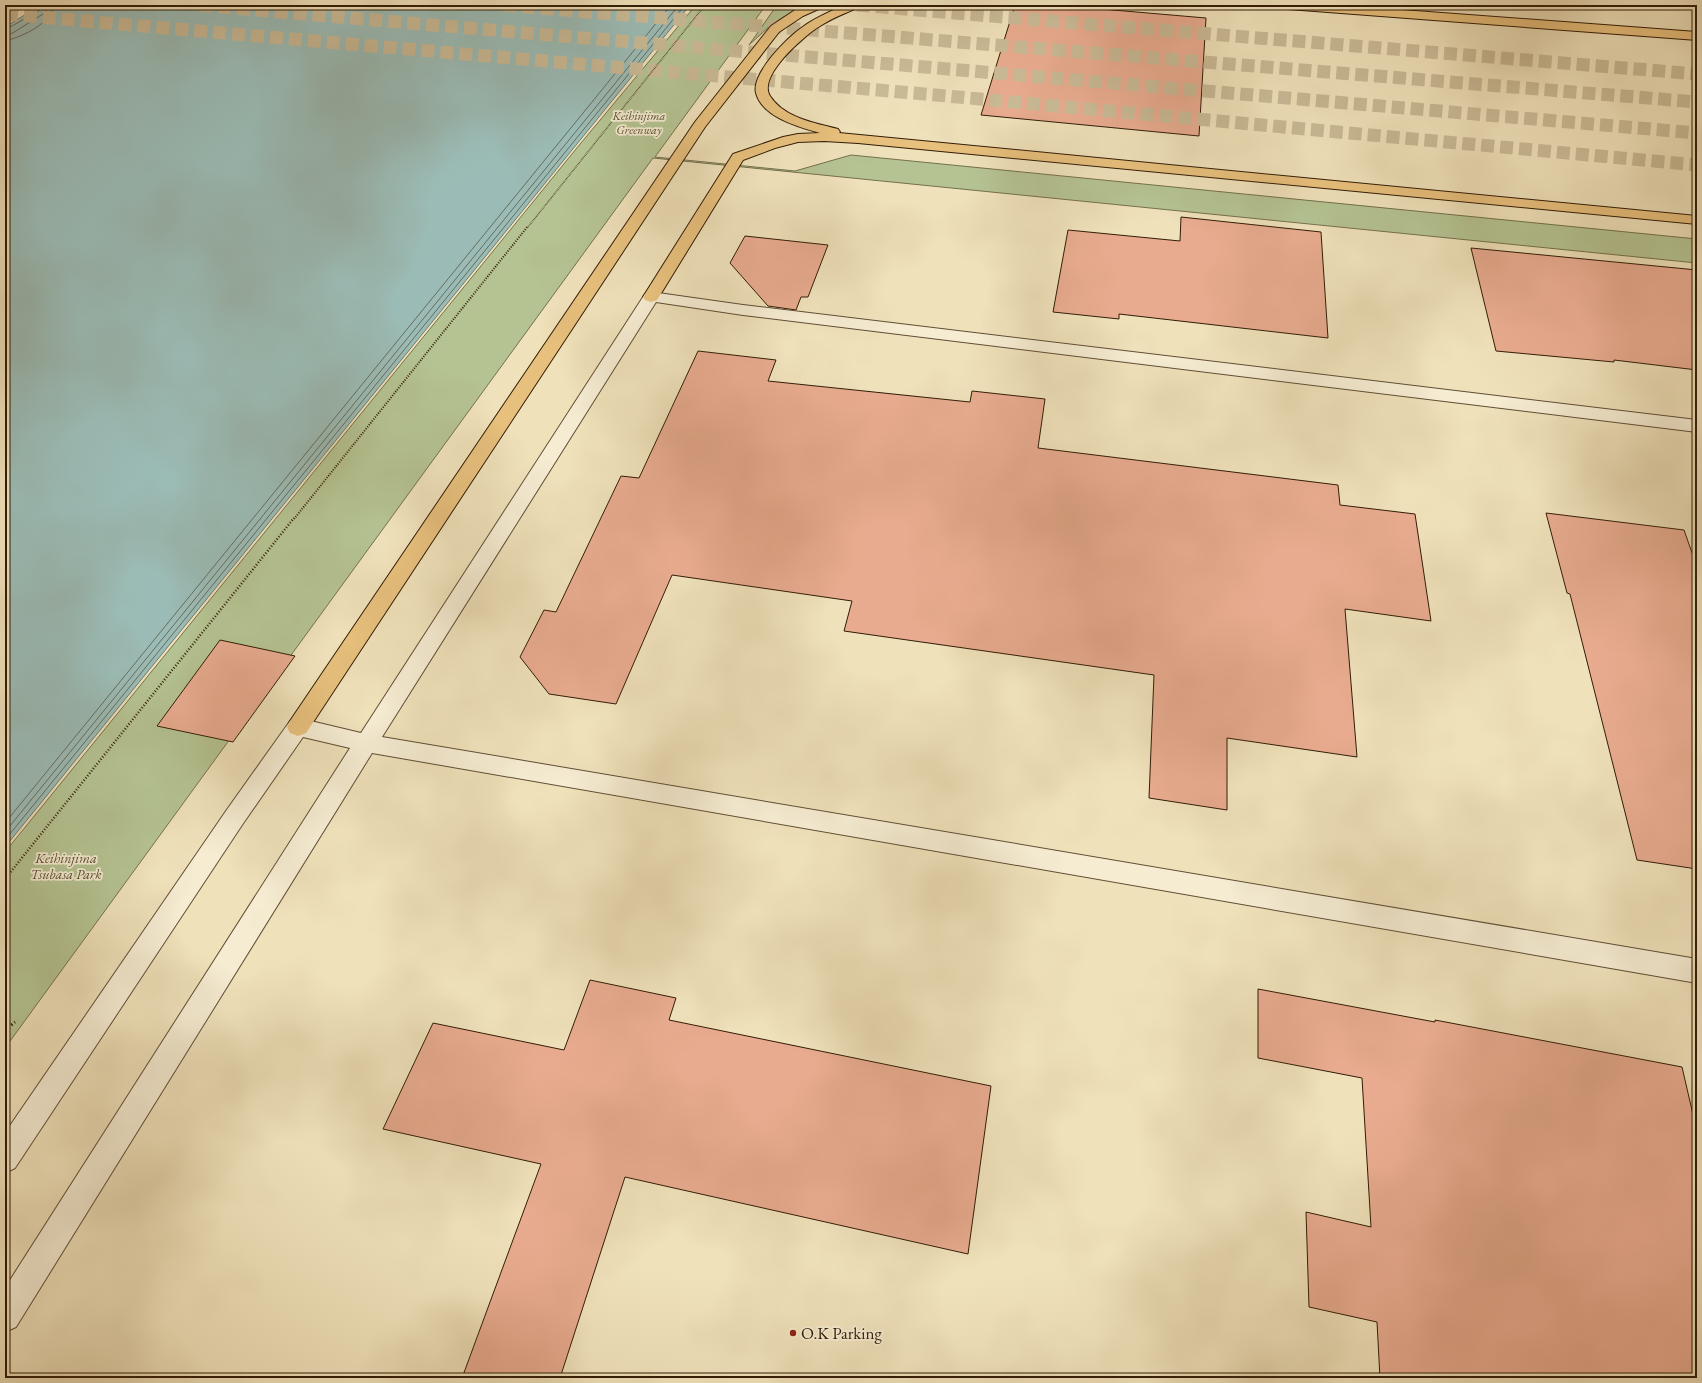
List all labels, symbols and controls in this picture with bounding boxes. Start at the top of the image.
park label: Keihinjima Greenway [612,108,666,138]
park label: Keihinjima Tsubasa Park [30,849,102,883]
place label: O.K Parking [801,1322,882,1344]
marker: O.K Parking [788,1328,798,1338]

